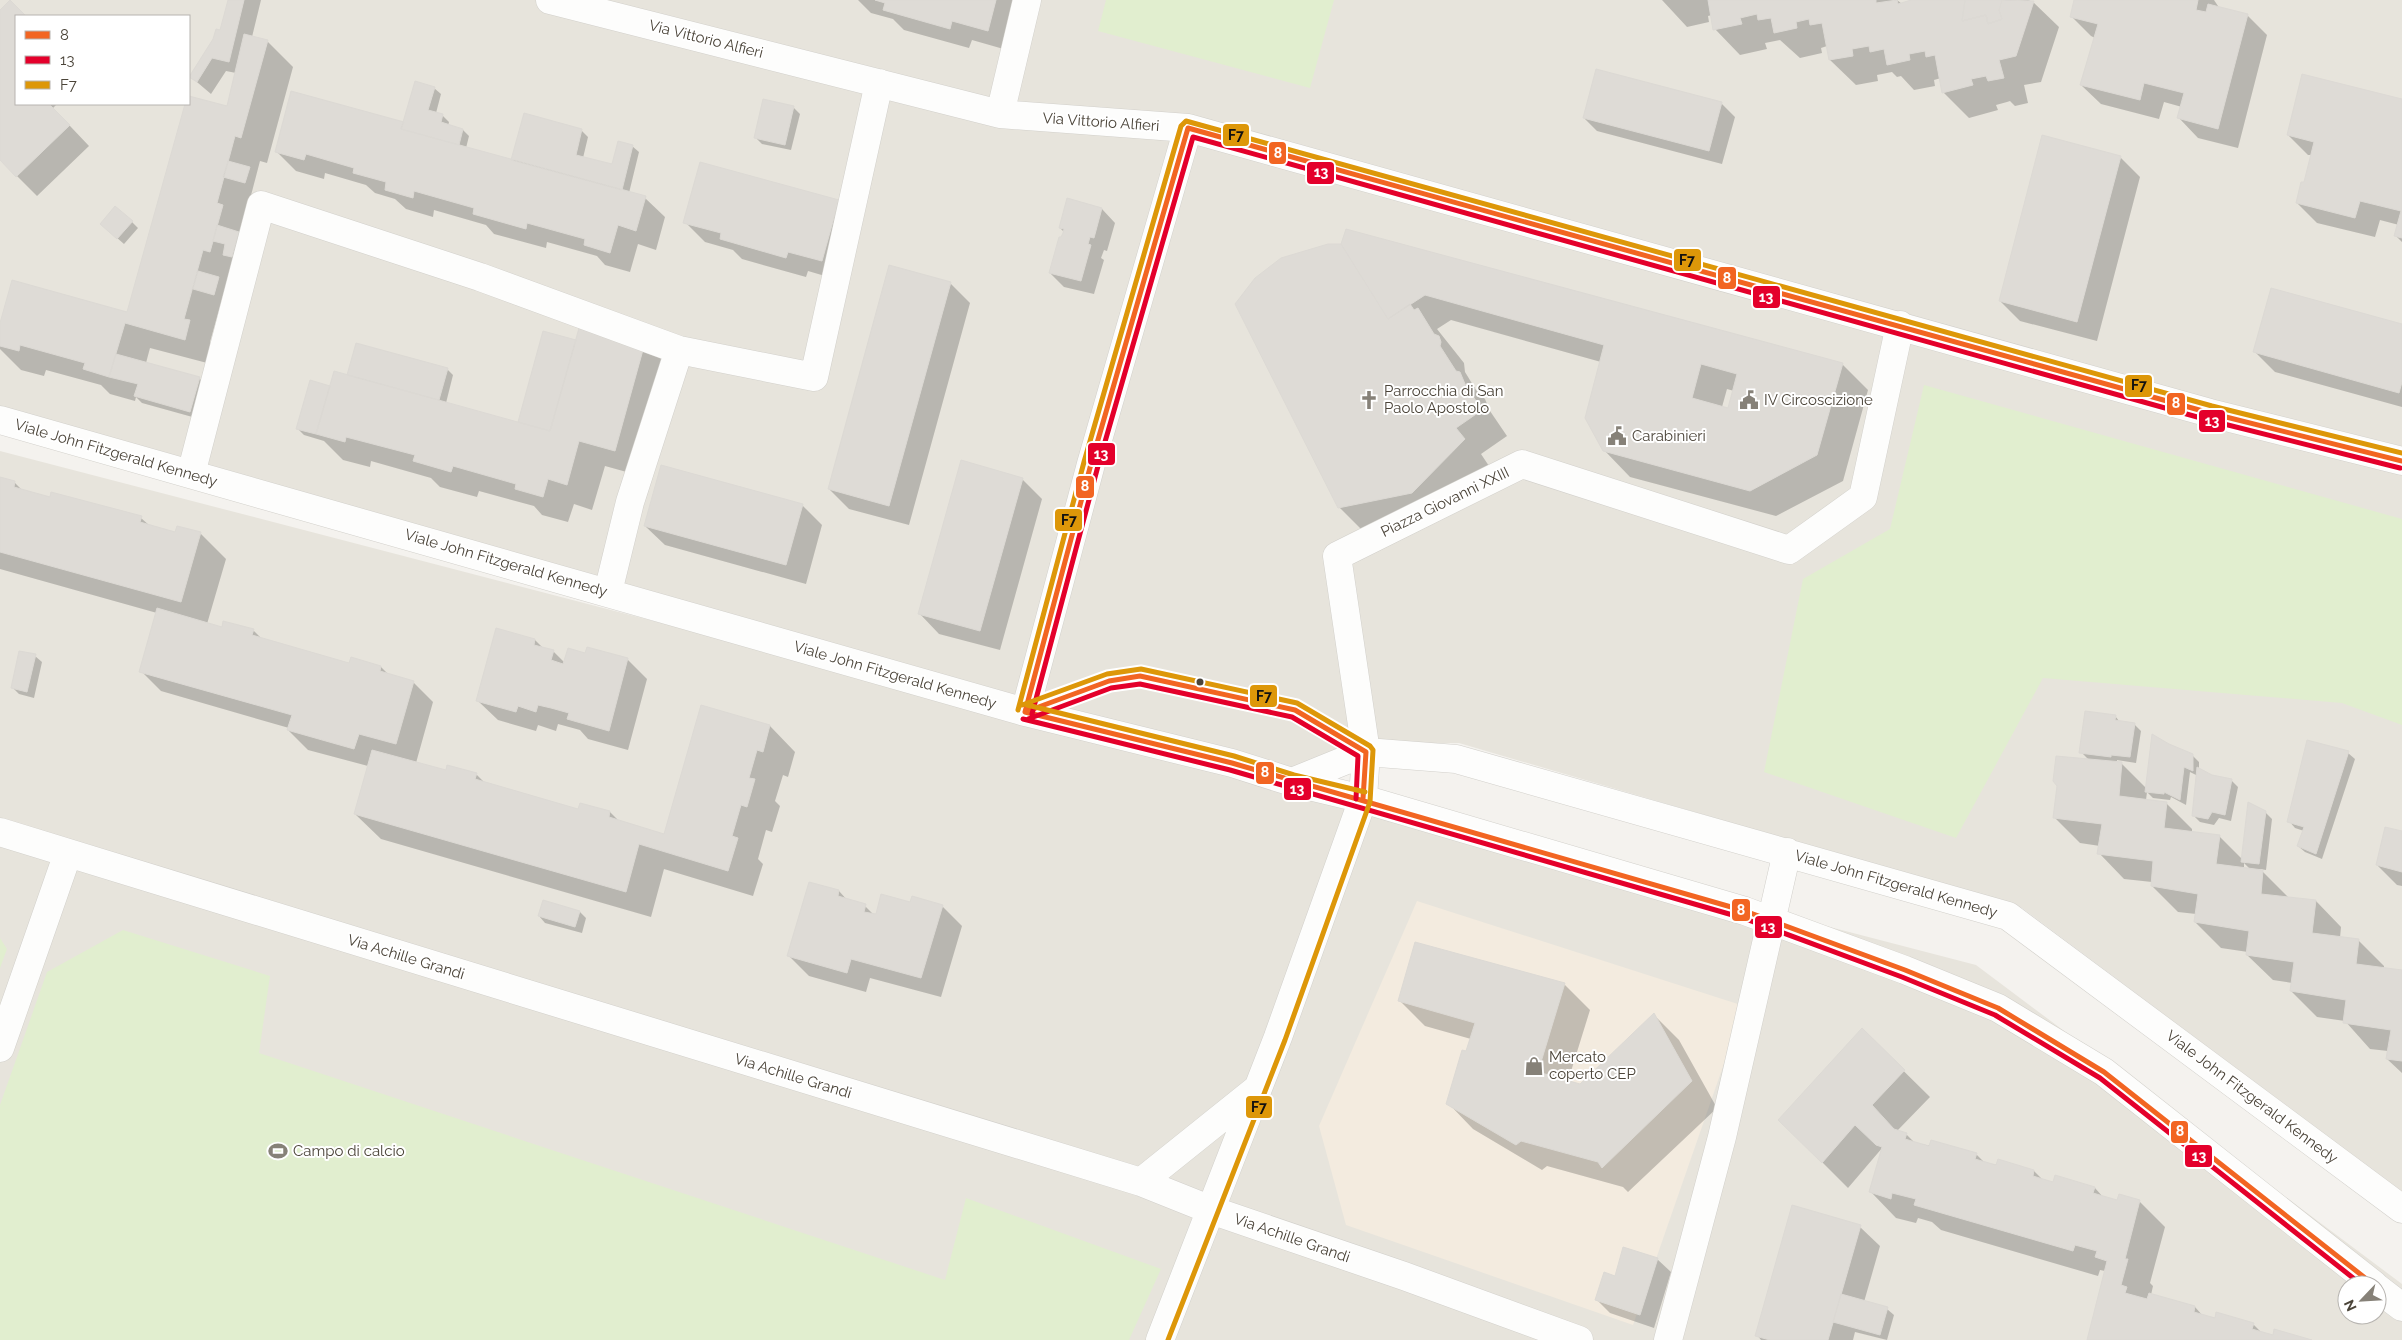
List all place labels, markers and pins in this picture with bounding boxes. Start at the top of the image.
place label: Parrocchia di San Paolo Apostolo [1384,382,1504,417]
church icon: Parrocchia di San Paolo Apostolo [1358,389,1380,411]
public building icon: IV Circoscizione [1738,389,1760,411]
place label: IV Circoscizione [1764,391,1873,409]
public building icon: Carabinieri [1606,425,1628,447]
place label: Carabinieri [1632,427,1706,445]
unlabelled marker [1195,677,1205,687]
place label: Mercato coperto CEP [1549,1048,1636,1083]
shop icon: Mercato coperto CEP [1523,1055,1545,1077]
sports icon: Campo di calcio [267,1140,289,1162]
place label: Campo di calcio [293,1142,405,1160]

